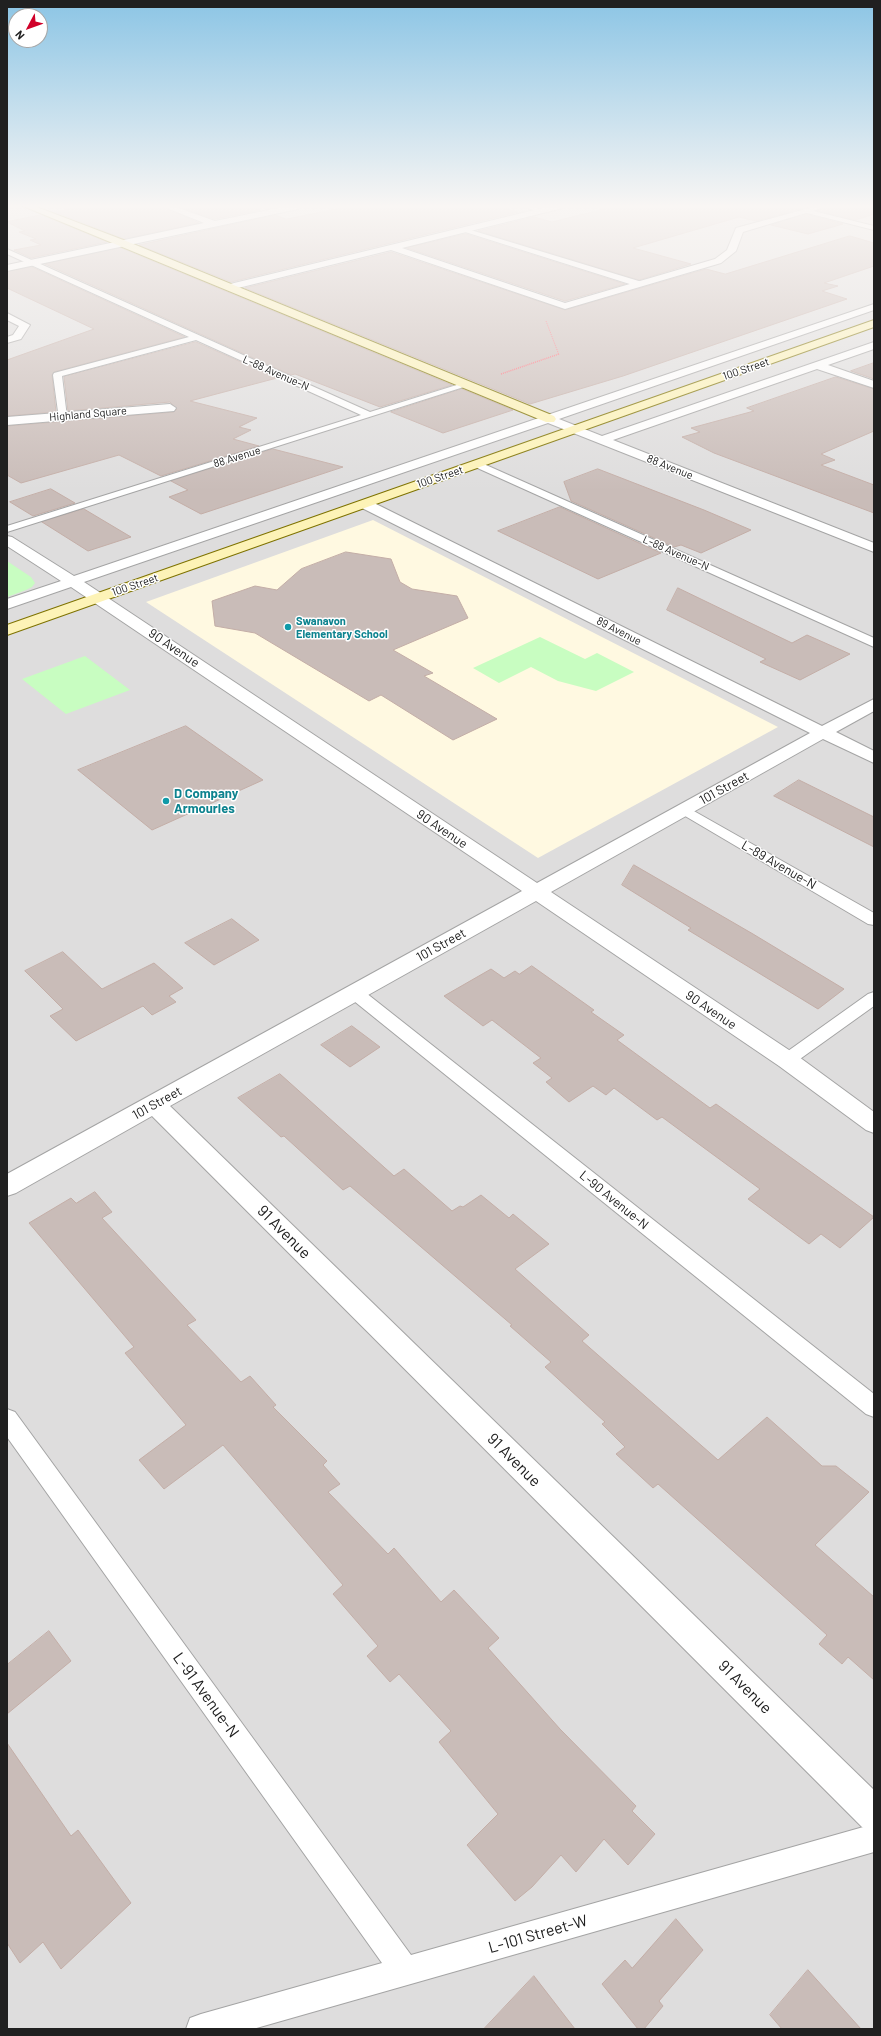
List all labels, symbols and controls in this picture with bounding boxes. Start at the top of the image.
north arrow [8,8,48,48]
text: N [12,29,27,43]
street label: L-88 Avenue-N [241,353,311,393]
street label: 100 Street [721,355,771,383]
street label: Highland Square [49,404,127,424]
street label: 88 Avenue [212,444,262,470]
street label: 88 Avenue [645,452,695,482]
street label: 100 Street [415,463,465,491]
street label: L-88 Avenue-N [641,533,711,573]
street label: 100 Street [110,571,160,599]
place label: Swanavon Elementary School [296,614,388,640]
street label: 89 Avenue [594,614,644,648]
marker: Swanavon Elementary School [283,622,293,632]
street label: 90 Avenue [146,625,202,671]
street label: 101 Street [697,768,751,808]
place label: D Company Armouries [174,786,238,817]
marker: D Company Armouries [161,796,171,806]
street label: 90 Avenue [414,806,470,852]
street label: L-89 Avenue-N [739,837,819,893]
street label: 101 Street [414,925,468,965]
street label: 90 Avenue [683,987,739,1033]
street label: 101 Street [130,1083,184,1123]
street label: L-90 Avenue-N [576,1167,652,1233]
street label: 91 Avenue [253,1201,315,1263]
street label: 91 Avenue [483,1429,545,1491]
street label: L-91 Avenue-N [169,1649,243,1741]
street label: 91 Avenue [714,1656,776,1718]
street label: L-101 Street-W [486,1911,590,1957]

